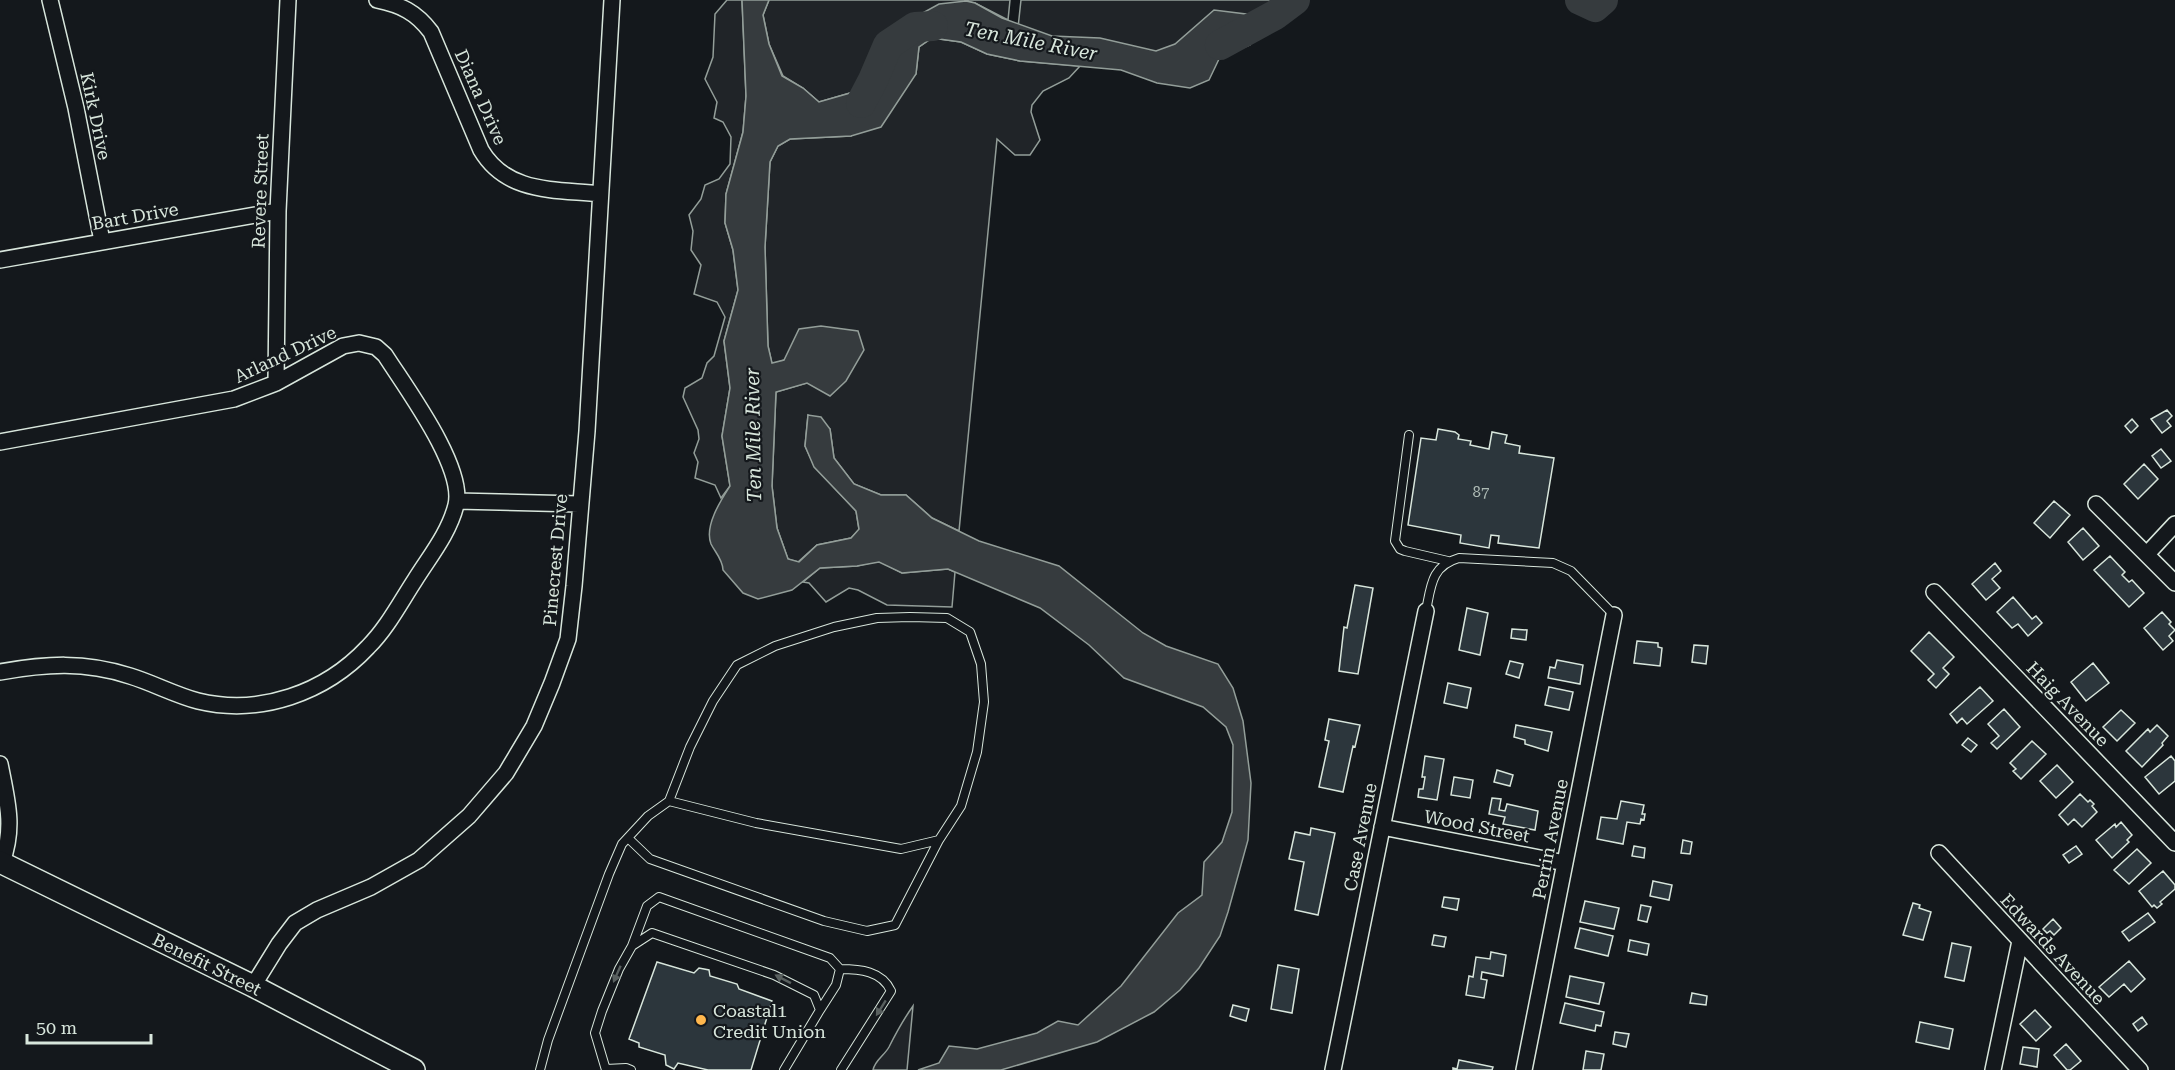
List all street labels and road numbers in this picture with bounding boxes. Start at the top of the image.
street label: Diana Drive [451,46,511,148]
street label: Kirk Drive [76,70,116,162]
street label: Revere Street [247,133,273,249]
street label: Bart Drive [90,198,180,234]
street label: Arland Drive [231,321,339,387]
street label: Pinecrest Drive [539,493,571,627]
street label: Haig Avenue [2022,657,2114,751]
street label: Perrin Avenue [1528,777,1572,901]
street label: Case Avenue [1339,781,1381,893]
street label: Wood Street [1422,805,1532,847]
street label: Edwards Avenue [1996,889,2110,1009]
street label: Benefit Street [150,928,266,999]

